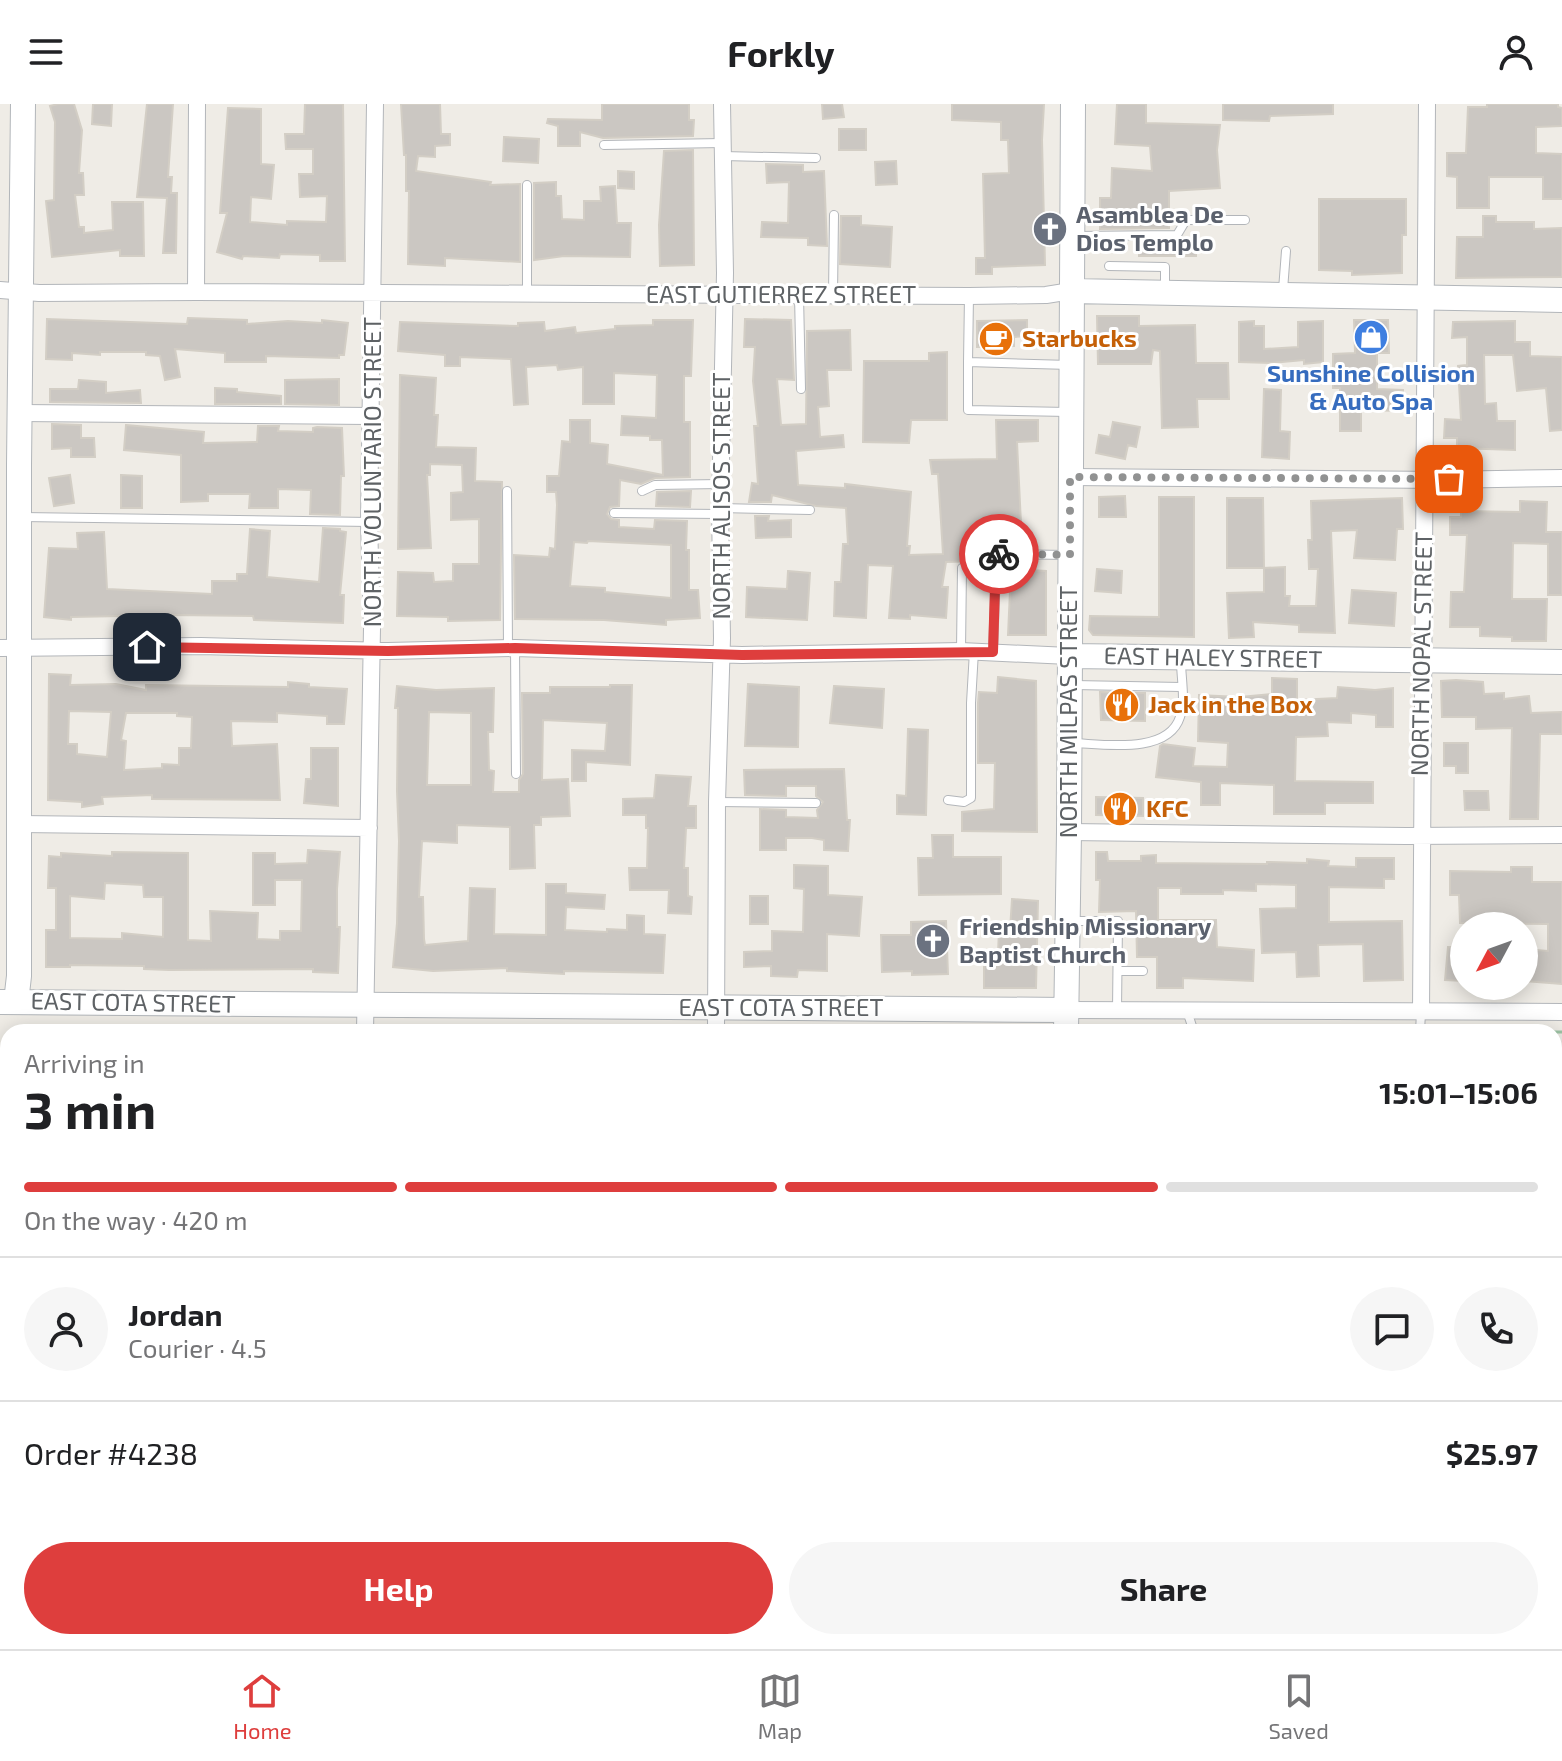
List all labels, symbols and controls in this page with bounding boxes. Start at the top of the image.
icon: menu [24,30,68,74]
icon: person [1494,30,1538,74]
text: Forkly [727,31,835,74]
place label: Asamblea De Dios Templo [1076,199,1224,256]
church icon: Asamblea De Dios Templo [1031,210,1069,248]
street label: EAST GUTIERREZ STREET [646,279,916,308]
street label: NORTH VOLUNTARIO STREET [357,317,386,627]
shop icon: Sunshine Collision & Auto Spa [1352,318,1390,356]
cafe icon: Starbucks [977,320,1015,358]
place label: Starbucks [1022,323,1137,352]
place label: Sunshine Collision & Auto Spa [1267,358,1475,415]
street label: NORTH ALISOS STREET [706,372,735,620]
pin [1415,445,1483,513]
icon: bag [1427,457,1471,501]
courier [959,514,1039,594]
icon: bike [977,532,1021,576]
street label: NORTH NOPAL STREET [1404,532,1437,776]
street label: NORTH MILPAS STREET [1053,586,1082,838]
pin [113,613,181,681]
icon: home [125,625,169,669]
street label: EAST HALEY STREET [1103,640,1323,673]
restaurant icon: Jack in the Box [1103,686,1141,724]
place label: Jack in the Box [1148,689,1313,718]
restaurant icon: KFC [1101,790,1139,828]
place label: KFC [1146,793,1189,822]
place label: Friendship Missionary Baptist Church [959,911,1212,968]
north arrow [1450,912,1538,1000]
map controls [1450,912,1538,1000]
church icon: Friendship Missionary Baptist Church [914,922,952,960]
street label: EAST COTA STREET [30,985,236,1018]
street label: EAST COTA STREET [679,992,884,1021]
text: Arriving in [24,1047,145,1078]
text: 15:01–15:06 [1379,1074,1538,1110]
text: 3 min [24,1077,156,1139]
text: On the way · 420 m [24,1204,247,1235]
button: person [24,1287,108,1371]
button: chat [1350,1287,1434,1371]
button: phone [1454,1287,1538,1371]
text: Jordan [128,1296,223,1332]
text: Courier · 4.5 [128,1332,267,1363]
text: Order #4238 [24,1435,198,1471]
text: $25.97 [1446,1435,1538,1471]
button: Help [24,1542,773,1634]
button: Share [789,1542,1538,1634]
tab: Home [233,1669,291,1743]
tab: Map [758,1669,802,1743]
tab: Saved [1268,1669,1329,1743]

